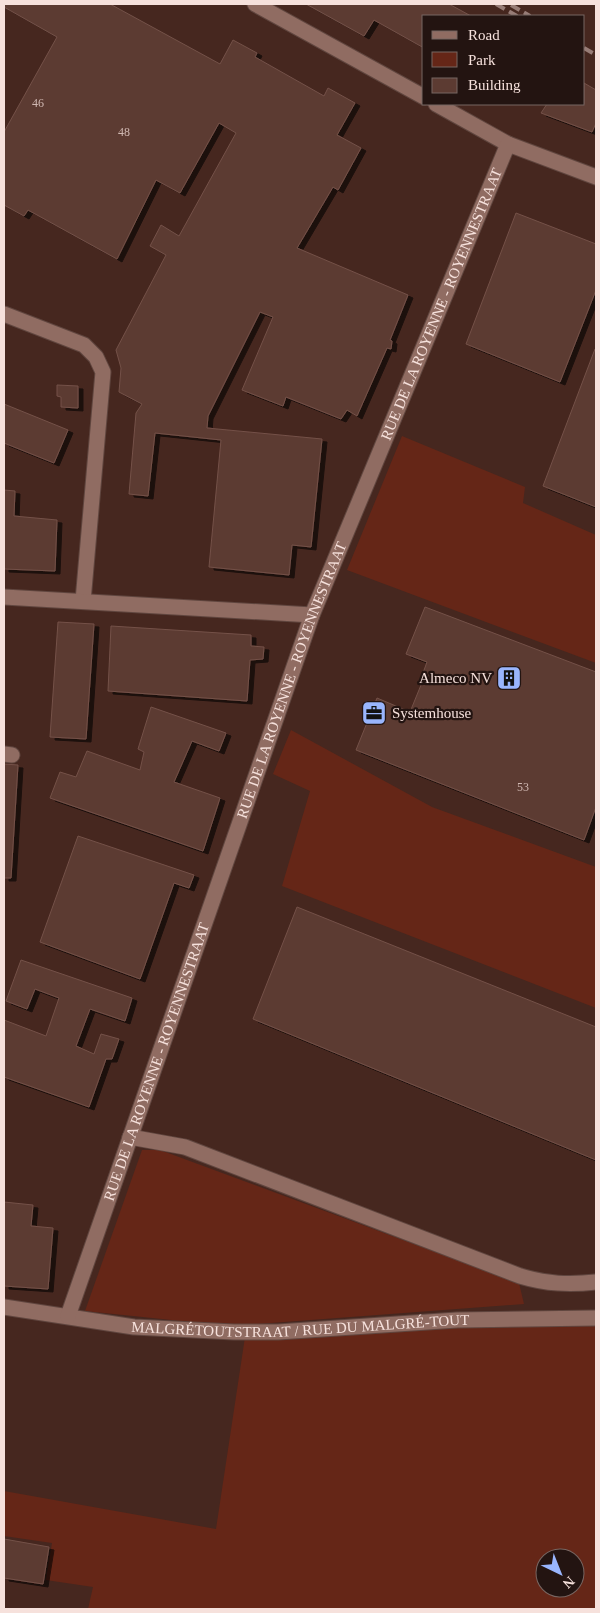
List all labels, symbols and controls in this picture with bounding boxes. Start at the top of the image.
legend [422,15,585,105]
text: Road [468,27,500,43]
text: Park [468,52,496,68]
text: Building [468,77,521,93]
house number: 46 [32,96,44,110]
house number: 48 [118,125,130,139]
street label: RUE DE LA ROYENNE - ROYENNESTRAAT [378,166,505,443]
street label: RUE DE LA ROYENNE - ROYENNESTRAAT [234,540,349,821]
building icon: Almeco NV [496,665,522,691]
place label: Almeco NV [419,670,492,686]
office icon: Systemhouse [361,700,387,726]
place label: Systemhouse [392,705,472,721]
house number: 53 [517,780,529,794]
street label: RUE DE LA ROYENNE - ROYENNESTRAAT [101,921,212,1203]
street label: MALGRÉTOUTSTRAAT / RUE DU MALGRÉ-TOUT [131,1312,469,1340]
north arrow [535,1548,585,1598]
text: N [560,1573,577,1591]

